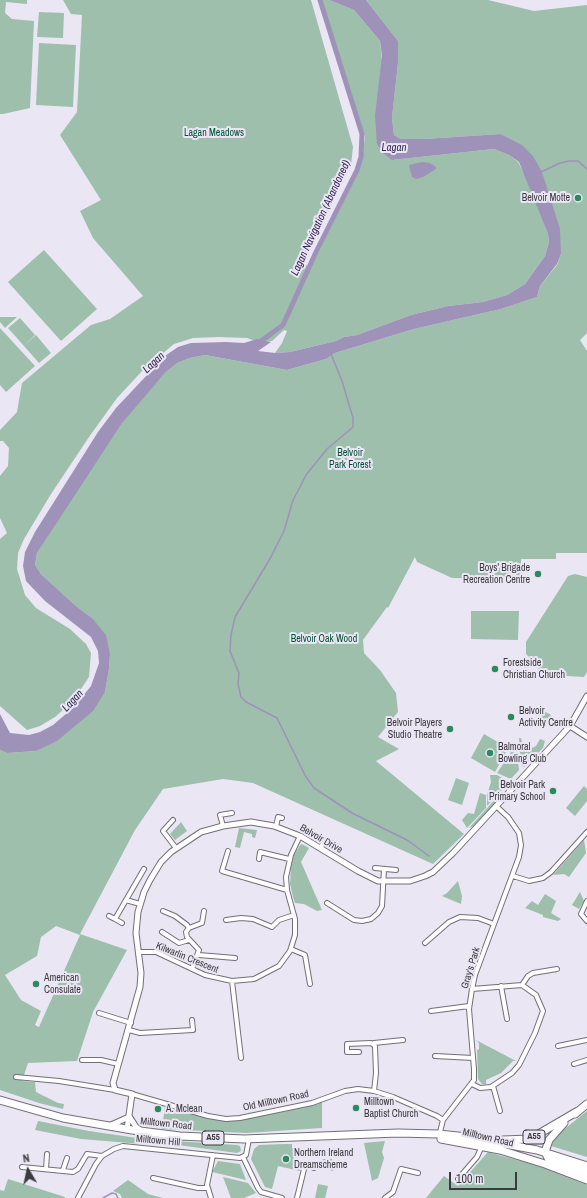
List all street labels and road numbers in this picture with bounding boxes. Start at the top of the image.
street label: Belvoir Drive [297,822,345,856]
street label: Kilwarlin Crescent [154,940,220,976]
street label: Gray's Park [459,946,483,990]
street label: Old Milltown Road [242,1088,310,1114]
street label: Milltown Road [140,1115,192,1133]
street label: Milltown Road [461,1126,515,1150]
road number: A55 [523,1130,545,1144]
road number: A55 [202,1131,224,1145]
street label: Milltown Hill [135,1133,181,1149]

